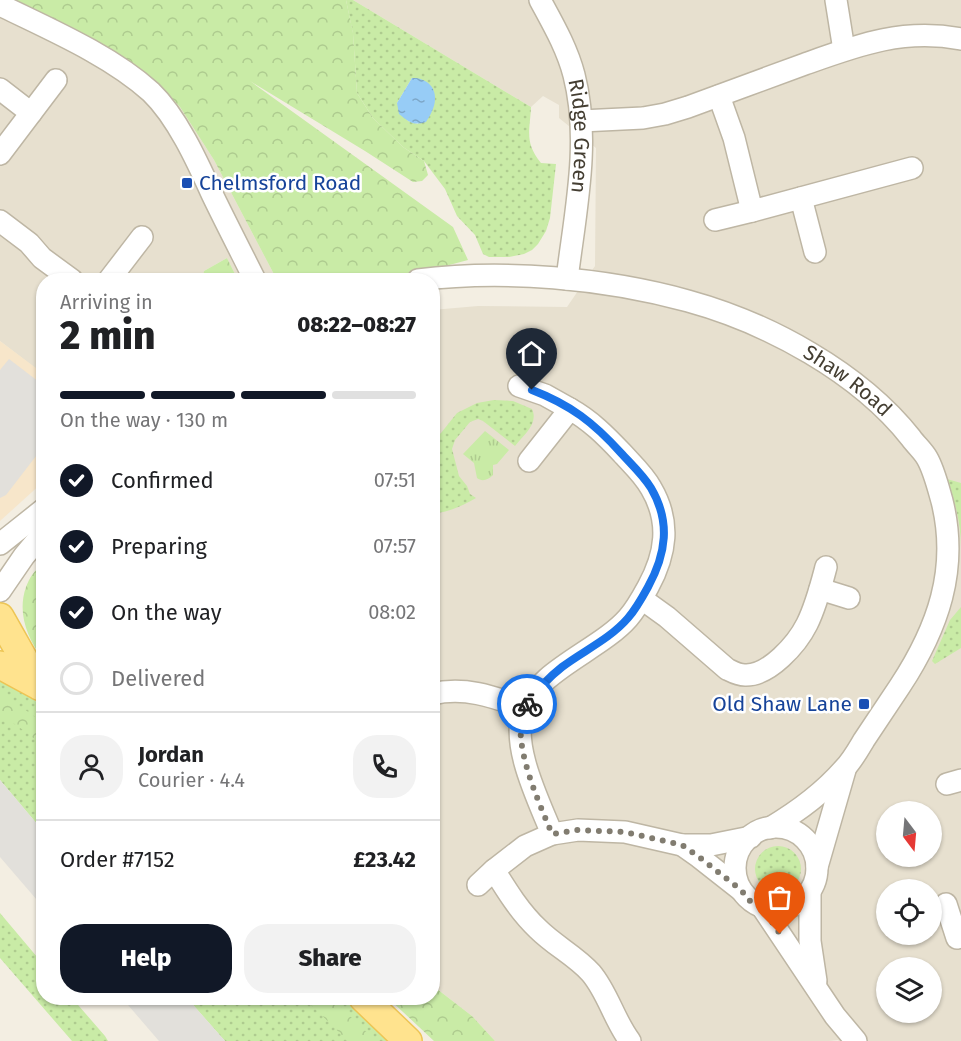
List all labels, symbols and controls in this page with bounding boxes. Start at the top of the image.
street label: Ridge Green [562,76,595,194]
place label: Chelmsford Road [199,170,361,196]
marker: Chelmsford Road [180,176,194,190]
text: Arriving in [60,290,153,314]
text: 08:22–08:27 [297,311,416,338]
text: 2 min [60,313,156,359]
pin [506,328,557,390]
icon: home [515,337,548,370]
street label: Shaw Road [799,339,897,422]
text: On the way · 130 m [60,408,228,432]
icon: check [60,464,93,497]
text: Confirmed [111,467,214,494]
text: 07:51 [374,468,416,492]
icon: check [60,530,93,563]
text: Preparing [111,533,207,560]
text: 07:57 [373,534,416,558]
icon: check [60,596,93,629]
text: On the way [111,599,222,626]
text: 08:02 [368,600,416,624]
text: Delivered [111,665,206,692]
courier [497,674,557,734]
icon: bike [511,688,544,721]
place label: Old Shaw Lane [712,691,852,717]
marker: Old Shaw Lane [857,697,871,711]
button: person [60,735,123,798]
button: phone [353,735,416,798]
text: Jordan [138,741,204,768]
text: Courier · 4.4 [138,768,245,792]
north arrow [876,801,942,867]
map controls [876,801,942,1023]
text: Order #7152 [60,846,175,873]
text: £23.42 [353,846,416,873]
pin [754,872,805,934]
button: locate [876,879,942,945]
icon: bag [763,881,796,914]
button: Help [60,924,232,993]
button: Share [244,924,416,993]
button: layers [876,957,942,1023]

